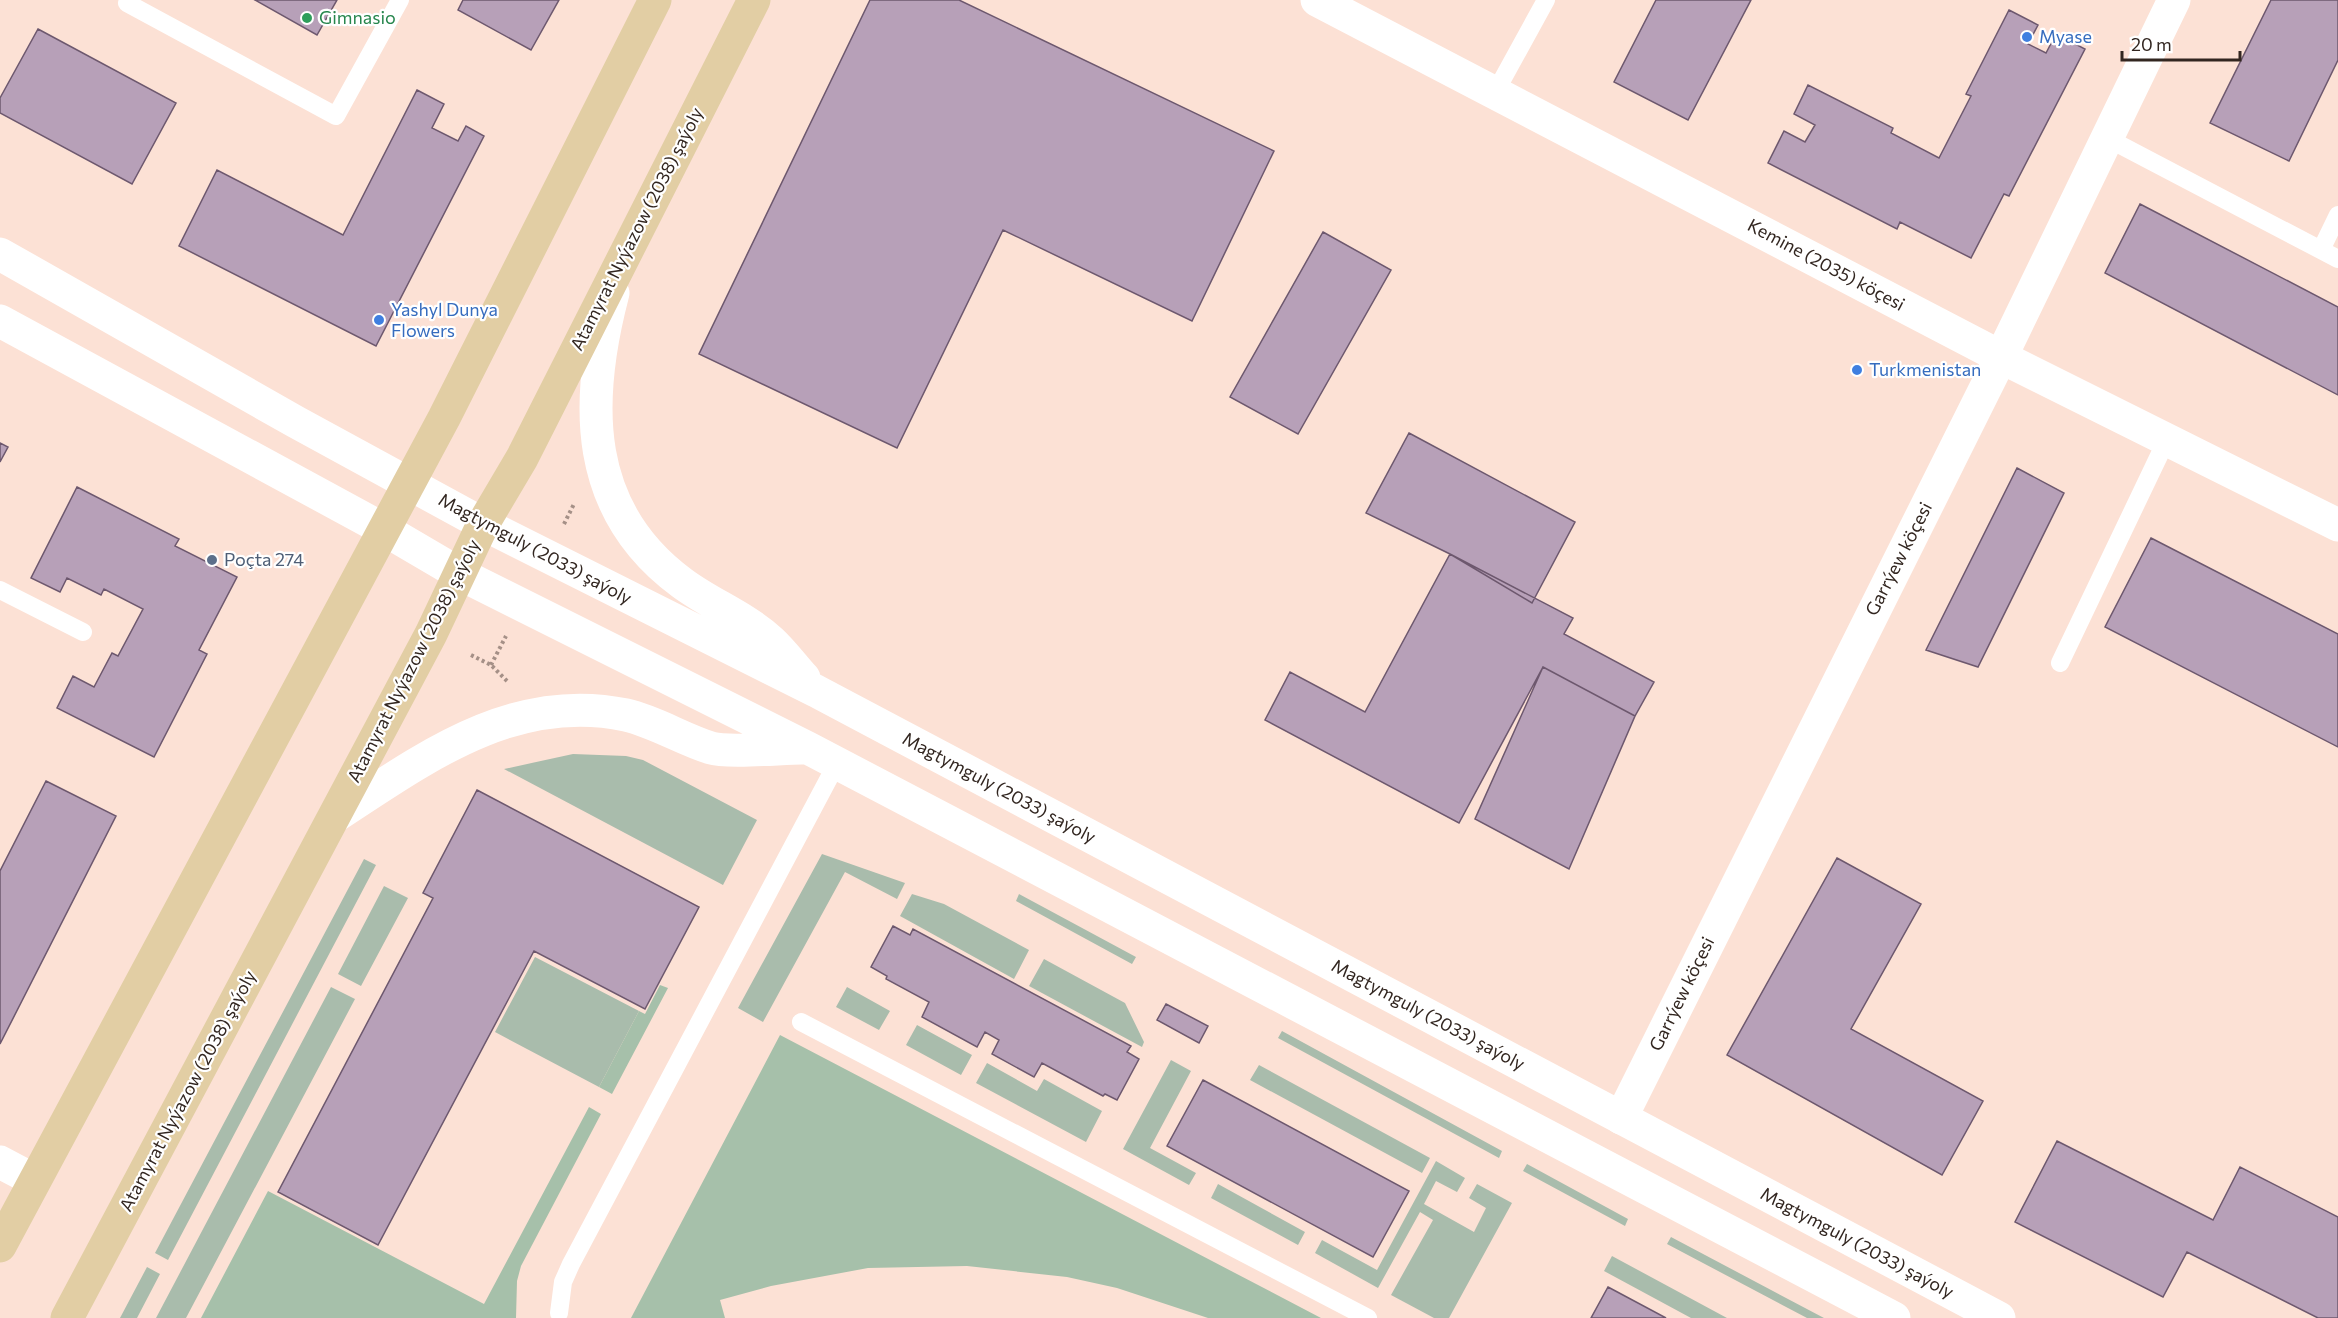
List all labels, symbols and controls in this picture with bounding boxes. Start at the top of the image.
place label: Gimnasio [319,6,396,28]
marker: Gimnasio [300,11,314,25]
scale bar [2122,24,2240,62]
place label: Myase [2039,25,2092,47]
marker: Myase [2020,30,2034,44]
text: 20 m [2131,33,2172,55]
street label: Atamyrat Nyýazow (2038) şaýoly [565,103,707,354]
street label: Kemine (2035) köçesi [1744,213,1909,315]
place label: Yashyl Dunya Flowers [391,298,498,341]
marker: Yashyl Dunya Flowers [372,313,386,327]
place label: Turkmenistan [1869,358,1981,380]
marker: Turkmenistan [1850,363,1864,377]
street label: Magtymguly (2033) şaýoly [435,488,636,608]
street label: Garrýew köçesi [1860,498,1936,619]
street label: Atamyrat Nyýazow (2038) şaýoly [342,535,484,786]
place label: Poçta 274 [224,548,304,570]
marker: Poçta 274 [205,553,219,567]
street label: Magtymguly (2033) şaýoly [899,727,1100,847]
street label: Garrýew köçesi [1644,933,1718,1054]
street label: Magtymguly (2033) şaýoly [1328,954,1529,1074]
street label: Atamyrat Nyýazow (2038) şaýoly [114,966,260,1215]
street label: Magtymguly (2033) şaýoly [1757,1182,1958,1302]

